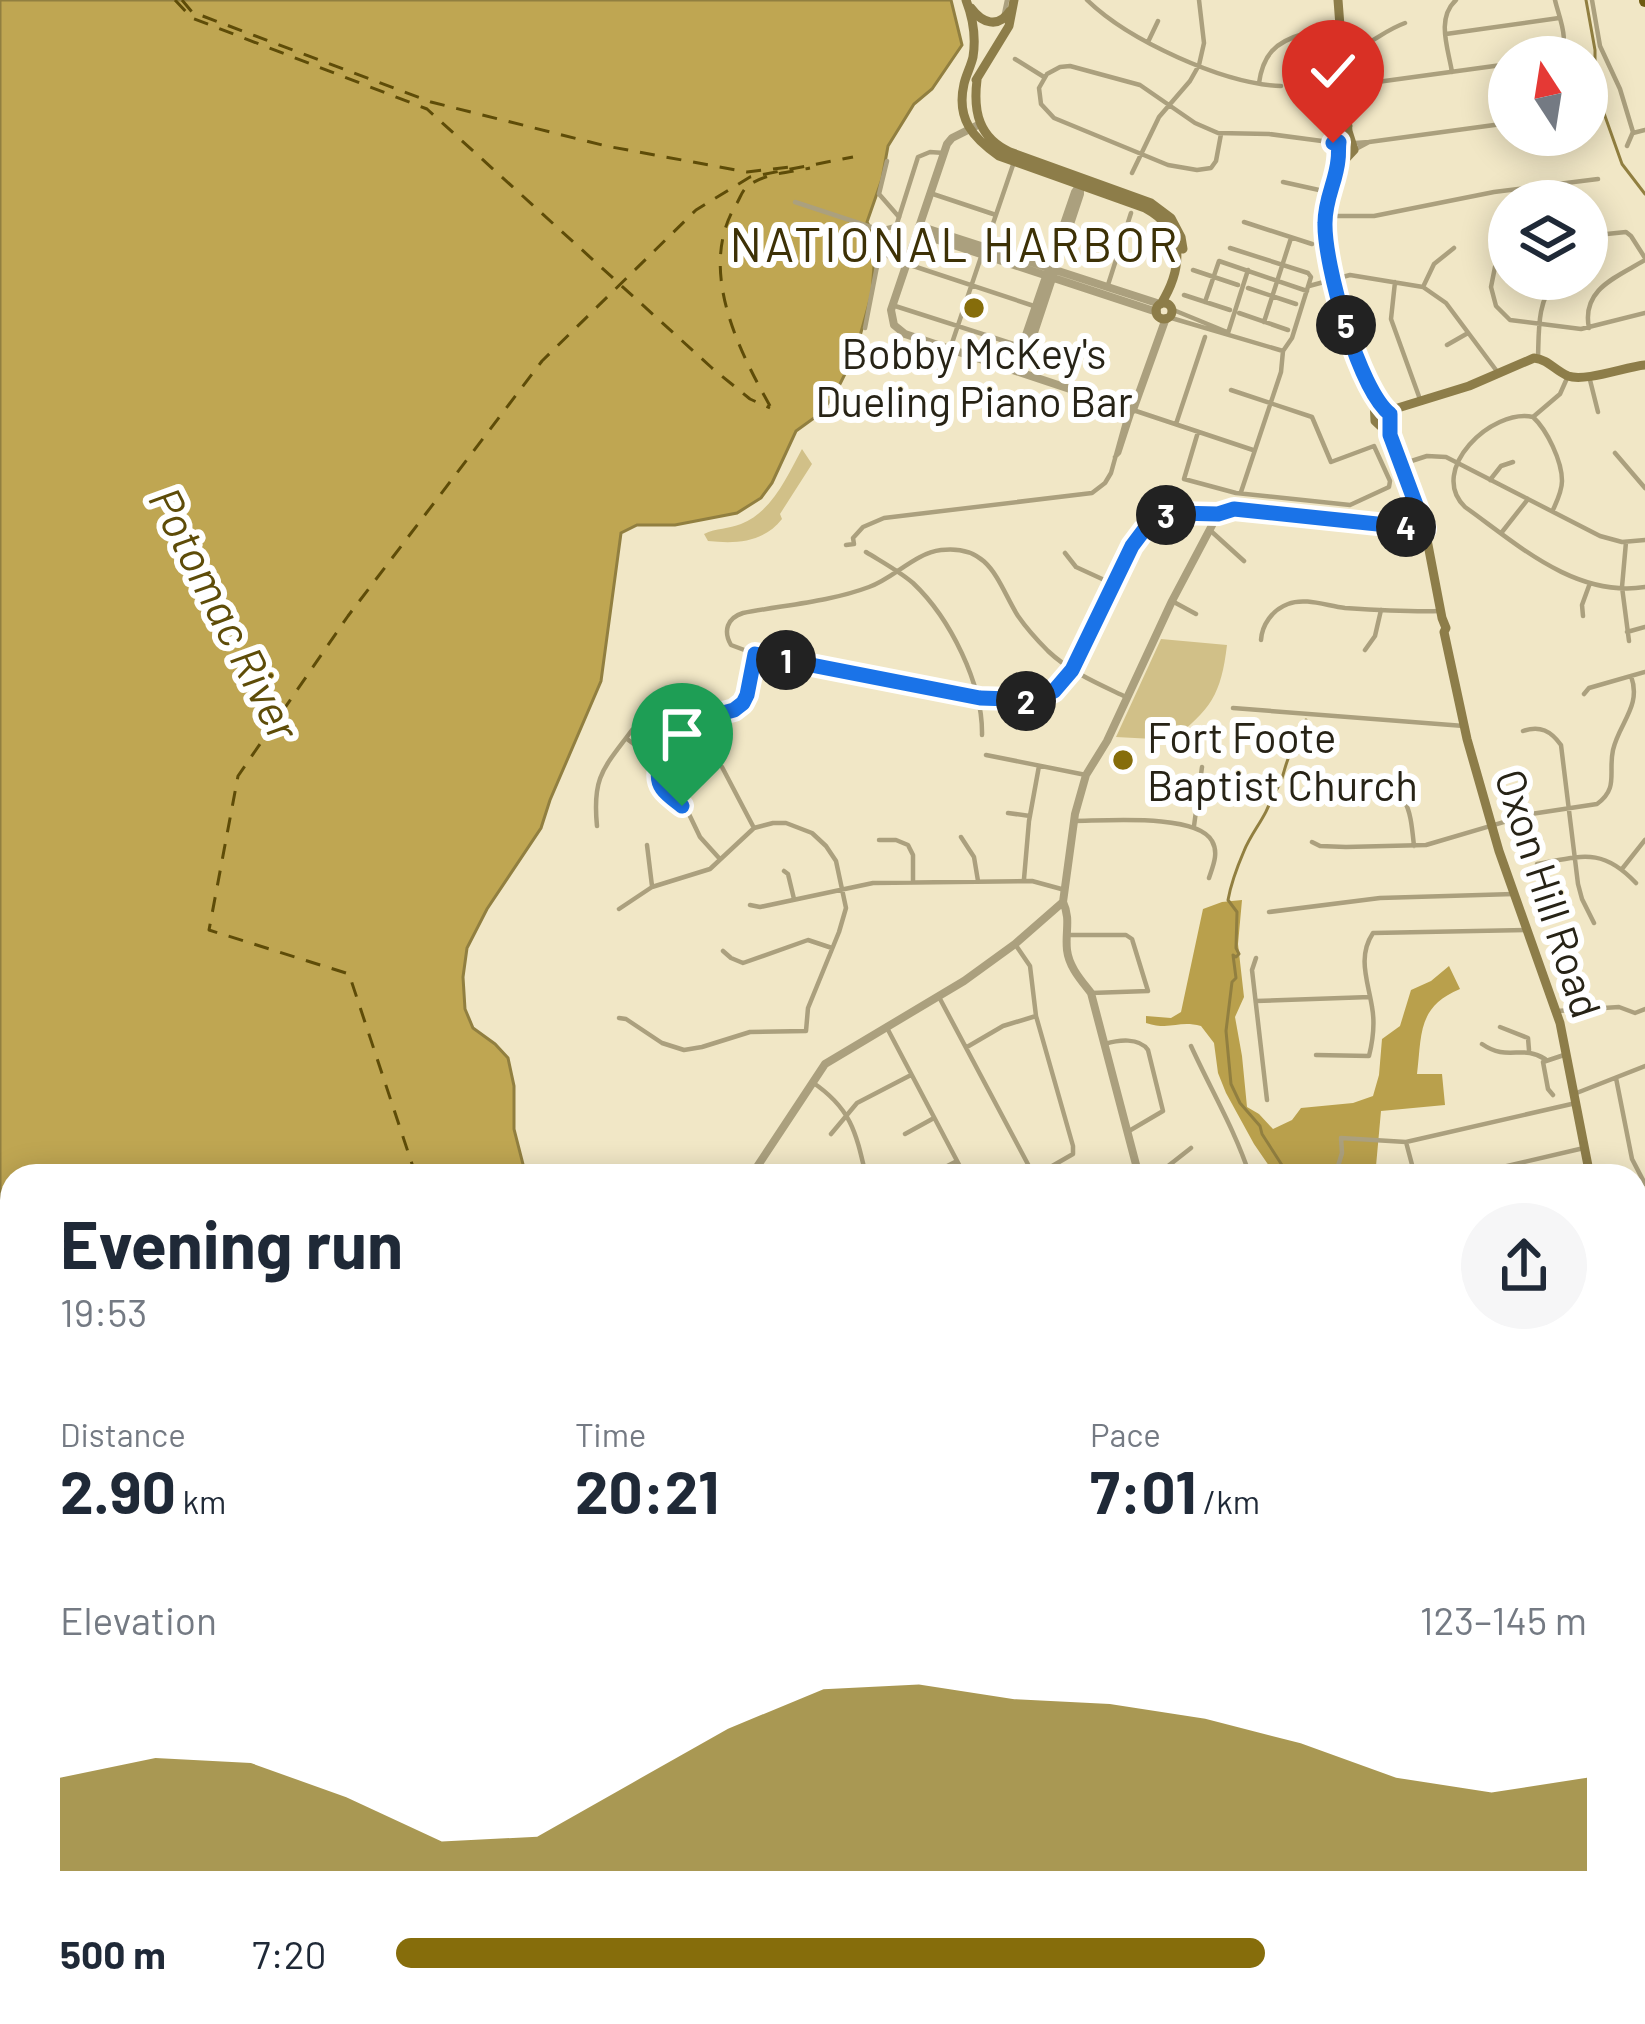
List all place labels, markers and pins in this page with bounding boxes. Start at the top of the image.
pin [1282,20,1384,143]
marker: Bobby McKey's Dueling Piano Bar [961,295,987,321]
pin: 5 [1316,295,1376,355]
place label: Bobby McKey's Dueling Piano Bar [815,327,1133,426]
pin: 3 [1136,485,1196,545]
pin: 4 [1376,497,1436,557]
pin: 1 [756,630,816,690]
pin: 2 [996,671,1056,731]
pin [631,683,733,806]
place label: Fort Foote Baptist Church [1147,711,1418,810]
marker: Fort Foote Baptist Church [1110,747,1136,773]

